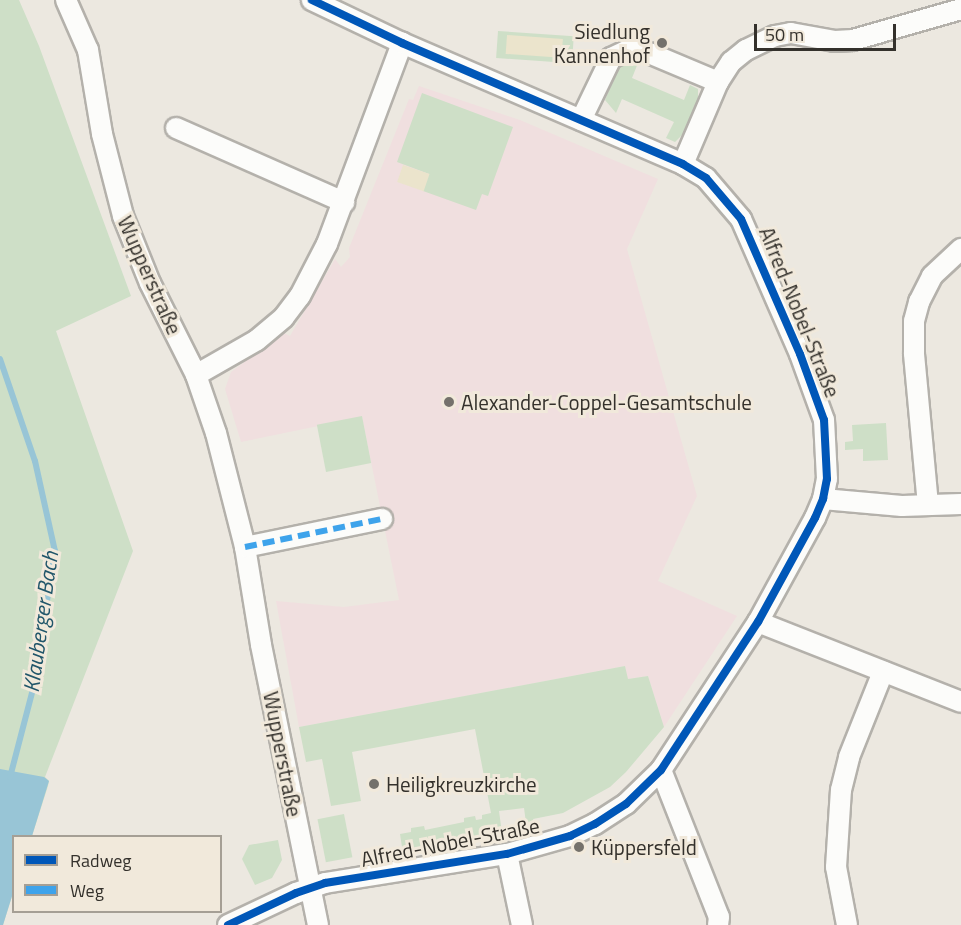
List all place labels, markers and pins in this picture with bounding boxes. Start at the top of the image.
place label: Siedlung Kannenhof [554,18,650,68]
marker: Siedlung Kannenhof [655,36,669,50]
place label: Alexander-Coppel-Gesamtschule [461,389,752,415]
marker: Alexander-Coppel-Gesamtschule [442,395,456,409]
place label: Heiligkreuzkirche [386,771,537,797]
marker: Heiligkreuzkirche [367,777,381,791]
place label: Küppersfeld [591,834,697,860]
marker: Küppersfeld [572,840,586,854]

